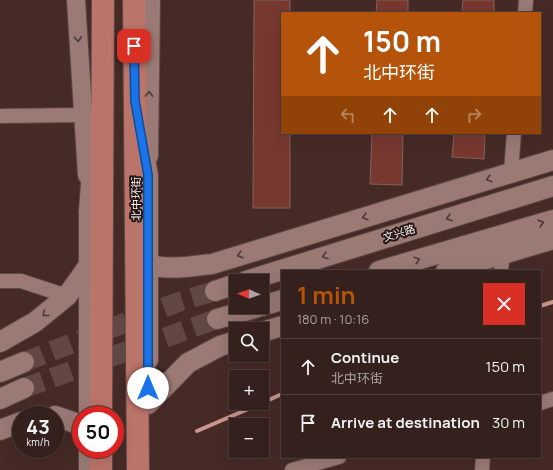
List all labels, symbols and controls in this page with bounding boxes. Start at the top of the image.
text: 150 m [363,22,441,60]
icon: ahead [297,28,349,80]
pin [117,29,151,63]
icon: arrive [123,35,145,57]
one-way arrow [74,36,83,42]
text: 北中环街 [363,60,435,84]
one-way arrow [145,91,154,97]
icon: left [337,104,359,126]
icon: ahead [379,104,401,126]
icon: ahead [421,104,443,126]
icon: right [463,104,485,126]
one-way arrow [486,174,493,183]
street label: 北中环街 [128,177,143,221]
one-way arrow [361,212,368,221]
one-way arrow [446,213,453,222]
one-way arrow [538,219,545,228]
street label: 文兴路 [381,221,417,245]
one-way arrow [237,250,244,259]
one-way arrow [321,252,328,260]
one-way arrow [413,256,420,265]
north arrow [229,274,269,314]
map controls [229,274,269,458]
text: 1 min [297,278,356,311]
button: close [483,283,525,325]
one-way arrow [42,310,49,317]
text: 180 m · 10:16 [297,310,369,328]
button: search [229,322,269,362]
text: Continue [331,347,399,368]
icon: ahead [297,356,319,378]
text: 150 m [486,356,525,377]
position arrow [127,367,169,409]
text: 北中环街 [331,369,383,387]
button: + [229,370,269,410]
speed limit sign: 50 [72,406,124,458]
icon: arrive [297,412,319,434]
text: Arrive at destination [331,412,480,433]
text: 30 m [492,412,525,433]
text: 43 [26,413,50,440]
button: − [229,418,269,458]
text: km/h [26,435,50,449]

